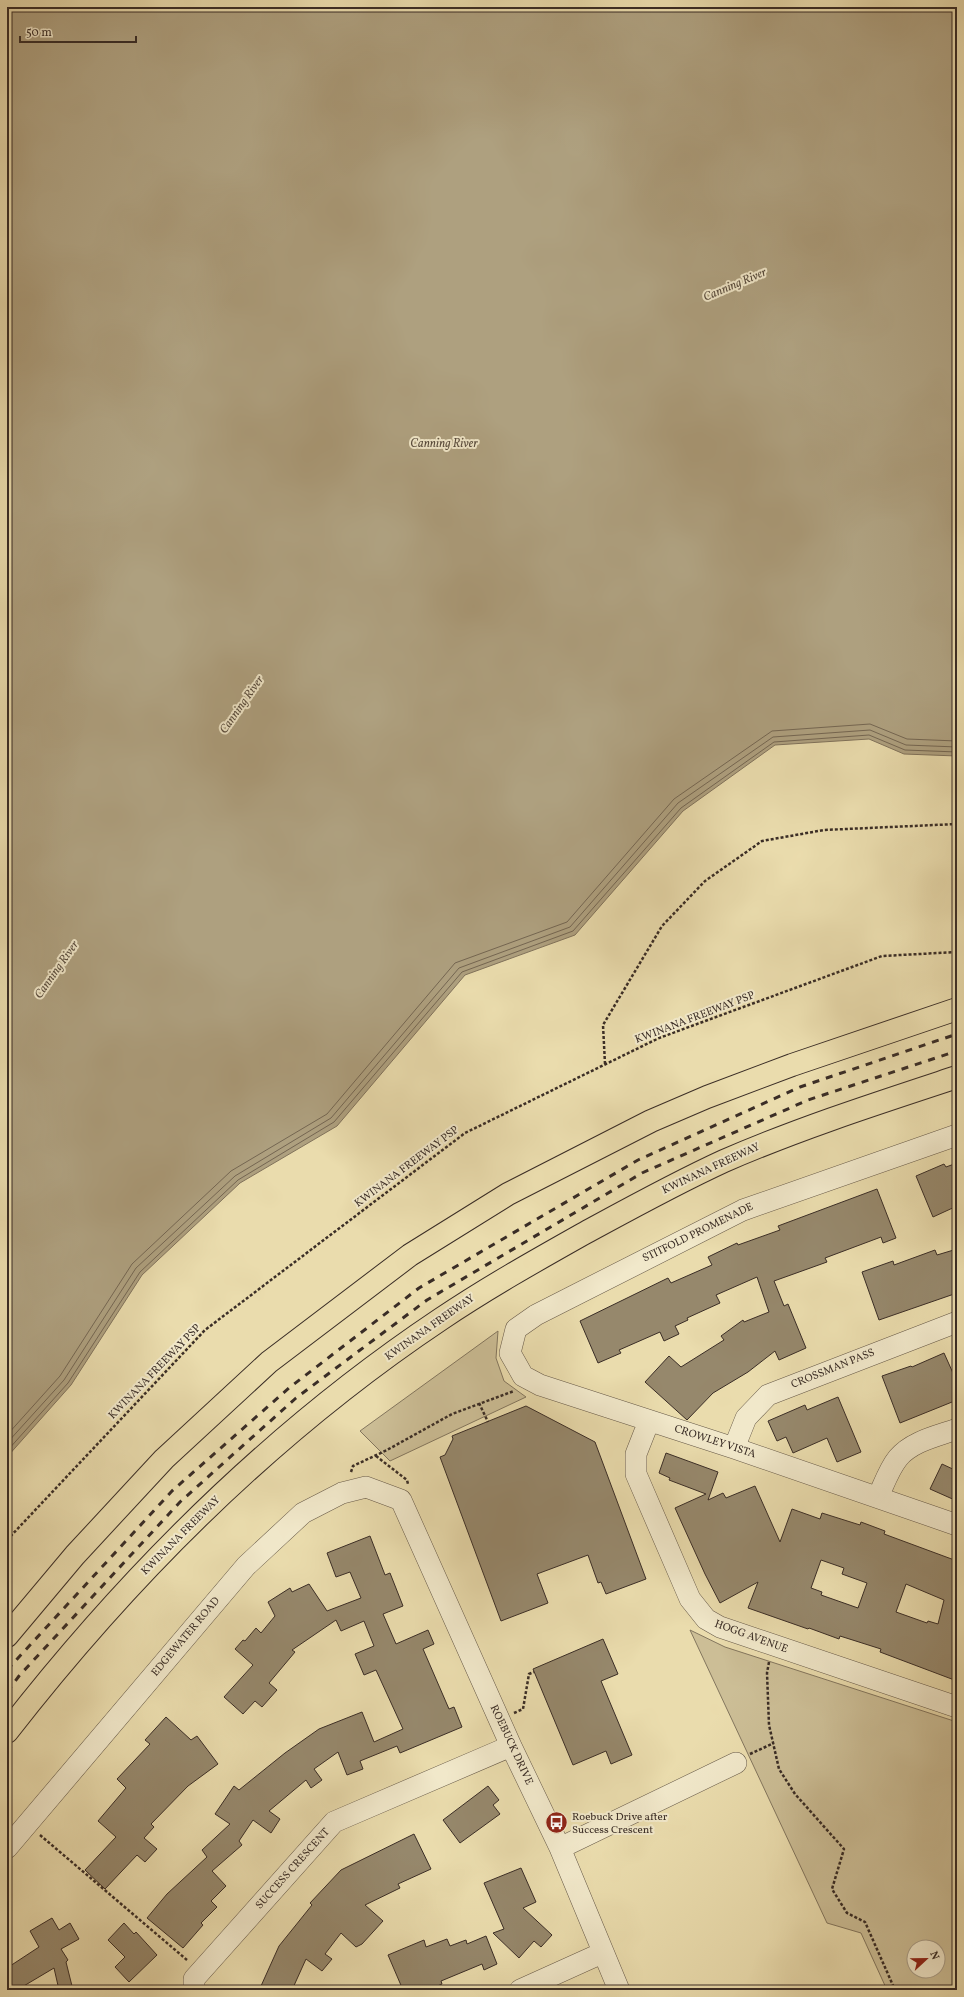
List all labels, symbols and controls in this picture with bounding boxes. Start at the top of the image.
scale bar [20,18,136,44]
text: 50 m [26,25,52,41]
water label: Canning River [701,264,770,306]
water label: Canning River [410,436,478,452]
water label: Canning River [216,672,268,737]
water label: Canning River [31,937,83,1002]
street label: KWINANA FREEWAY PSP [633,988,757,1048]
street label: KWINANA FREEWAY PSP [352,1123,462,1211]
street label: KWINANA FREEWAY [660,1140,762,1198]
street label: STITFOLD PROMENADE [640,1200,756,1266]
street label: KWINANA FREEWAY [382,1291,478,1365]
street label: KWINANA FREEWAY PSP [105,1321,205,1423]
street label: CROSSMAN PASS [789,1345,877,1393]
street label: CROWLEY VISTA [672,1422,758,1462]
street label: KWINANA FREEWAY [138,1493,224,1579]
street label: EDGEWATER ROAD [148,1594,224,1680]
street label: HOGG AVENUE [712,1617,790,1657]
street label: ROEBUCK DRIVE [486,1702,536,1788]
bus stop icon: Roebuck Drive after Success Crescent [544,1810,570,1836]
place label: Roebuck Drive after Success Crescent [572,1810,668,1838]
street label: SUCCESS CRESCENT [253,1825,334,1913]
north arrow [906,1939,946,1979]
text: N [925,1949,942,1962]

